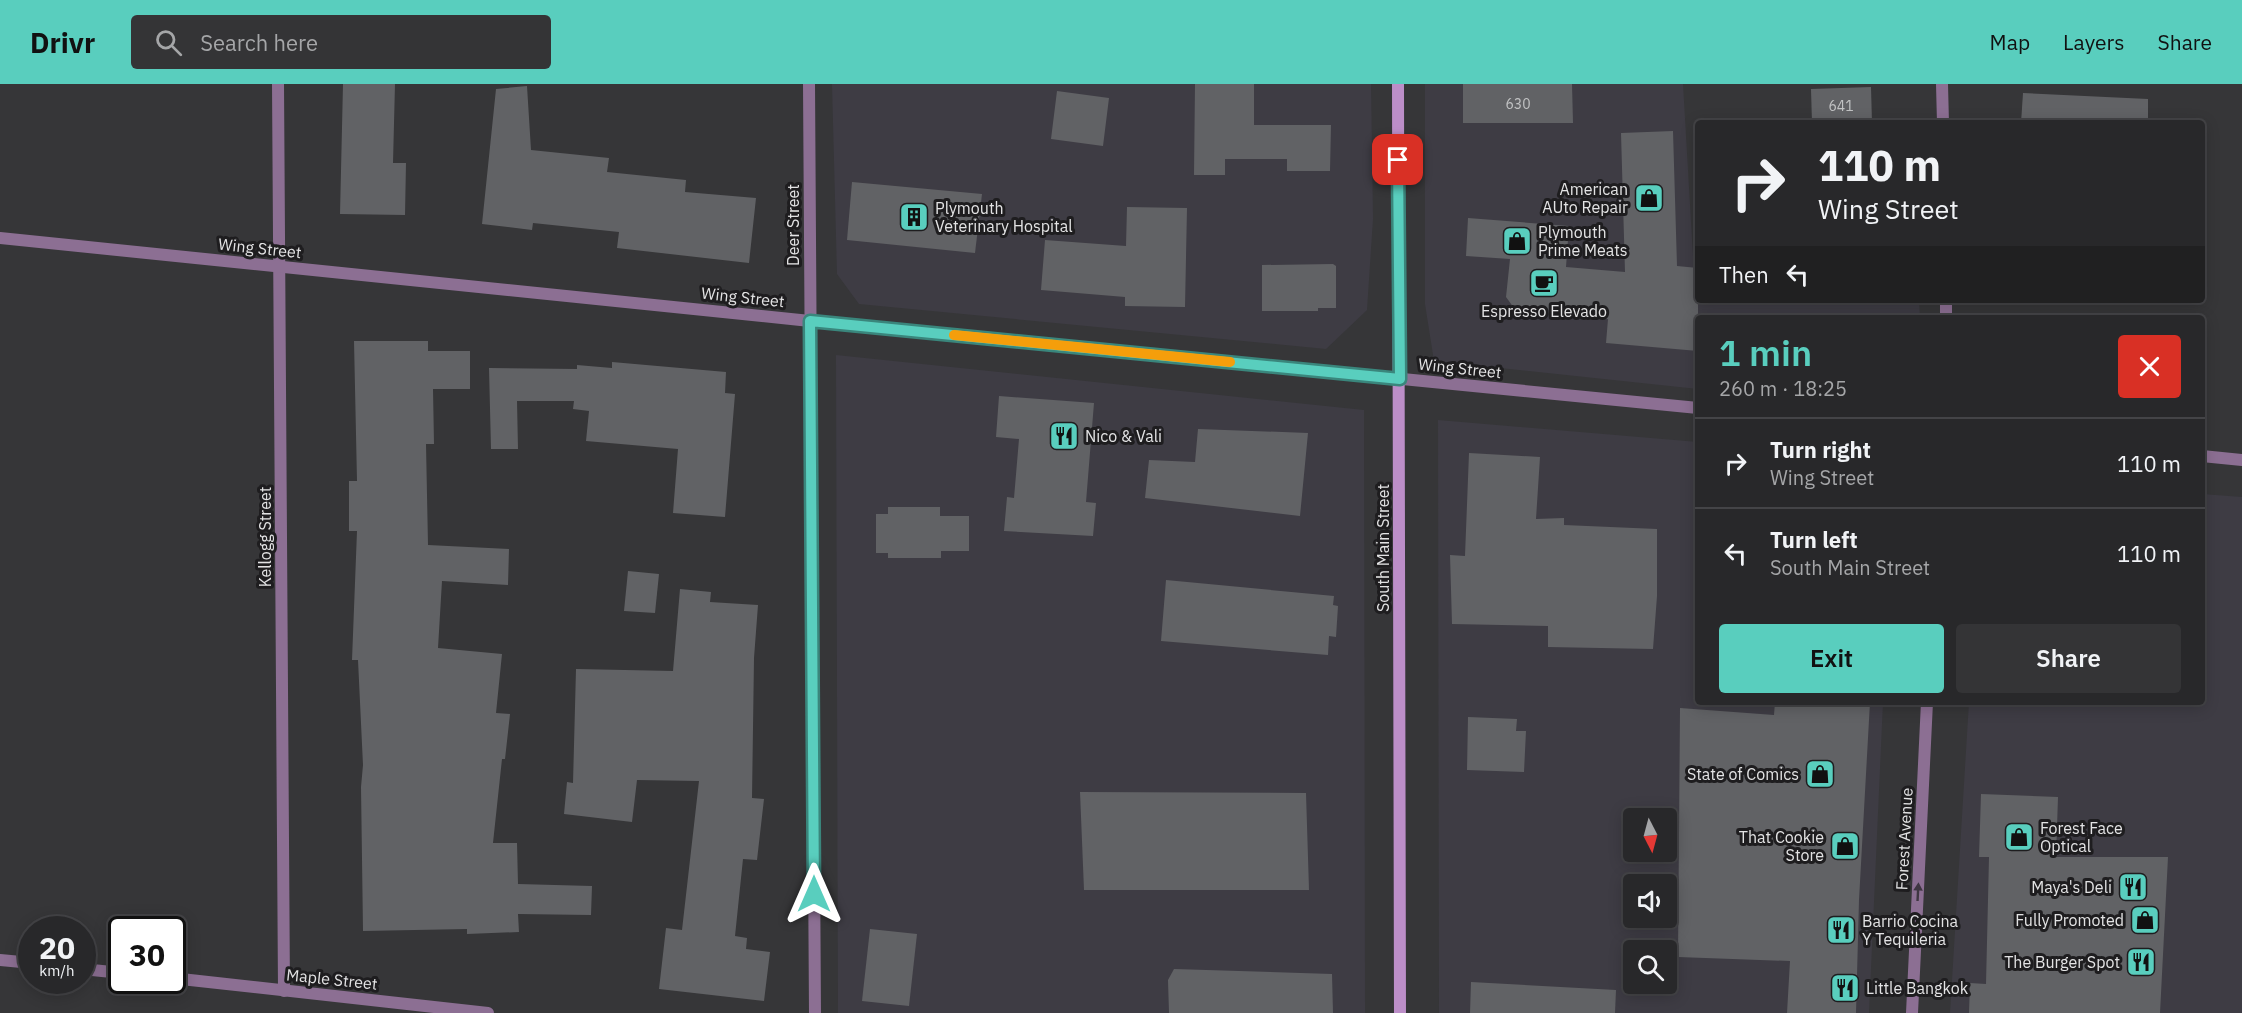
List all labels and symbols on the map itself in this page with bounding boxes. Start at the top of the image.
house number: 630 [1505,95,1531,113]
house number: 641 [1828,97,1854,115]
pin [1372,134,1423,185]
place label: American AUto Repair [1542,179,1628,217]
shop icon: American AUto Repair [1633,182,1665,214]
street label: Deer Street [783,184,803,266]
place label: Plymouth Veterinary Hospital [935,198,1073,236]
building icon: Plymouth Veterinary Hospital [898,201,930,233]
place label: Plymouth Prime Meats [1538,222,1628,260]
shop icon: Plymouth Prime Meats [1501,225,1533,257]
street label: Wing Street [217,234,303,262]
cafe icon: Espresso Elevado [1528,267,1560,299]
street label: Wing Street [700,283,786,311]
place label: Espresso Elevado [1481,301,1607,321]
street label: Wing Street [1417,354,1503,382]
restaurant icon: Nico & Vali [1048,420,1080,452]
place label: Nico & Vali [1085,426,1162,446]
street label: South Main Street [1373,484,1393,612]
street label: Kellogg Street [255,487,275,587]
shop icon: State of Comics [1804,758,1836,790]
place label: State of Comics [1687,764,1799,784]
street label: Forest Avenue [1891,787,1917,891]
north arrow [1623,808,1677,862]
place label: Forest Face Optical [2040,818,2123,856]
shop icon: Forest Face Optical [2003,821,2035,853]
place label: That Cookie Store [1739,827,1824,865]
shop icon: That Cookie Store [1829,830,1861,862]
position arrow [782,862,846,926]
restaurant icon: Maya's Deli [2117,871,2149,903]
place label: Maya's Deli [2031,877,2112,897]
one-way arrow [1913,882,1922,901]
shop icon: Fully Promoted [2129,904,2161,936]
place label: Fully Promoted [2015,910,2124,930]
place label: Barrio Cocina Y Tequileria [1862,911,1959,949]
restaurant icon: Barrio Cocina Y Tequileria [1825,914,1857,946]
speed limit sign: 30 [108,916,186,994]
restaurant icon: The Burger Spot [2125,946,2157,978]
place label: The Burger Spot [2004,952,2120,972]
street label: Maple Street [285,964,379,994]
restaurant icon: Little Bangkok [1829,972,1861,1004]
place label: Little Bangkok [1866,978,1969,998]

